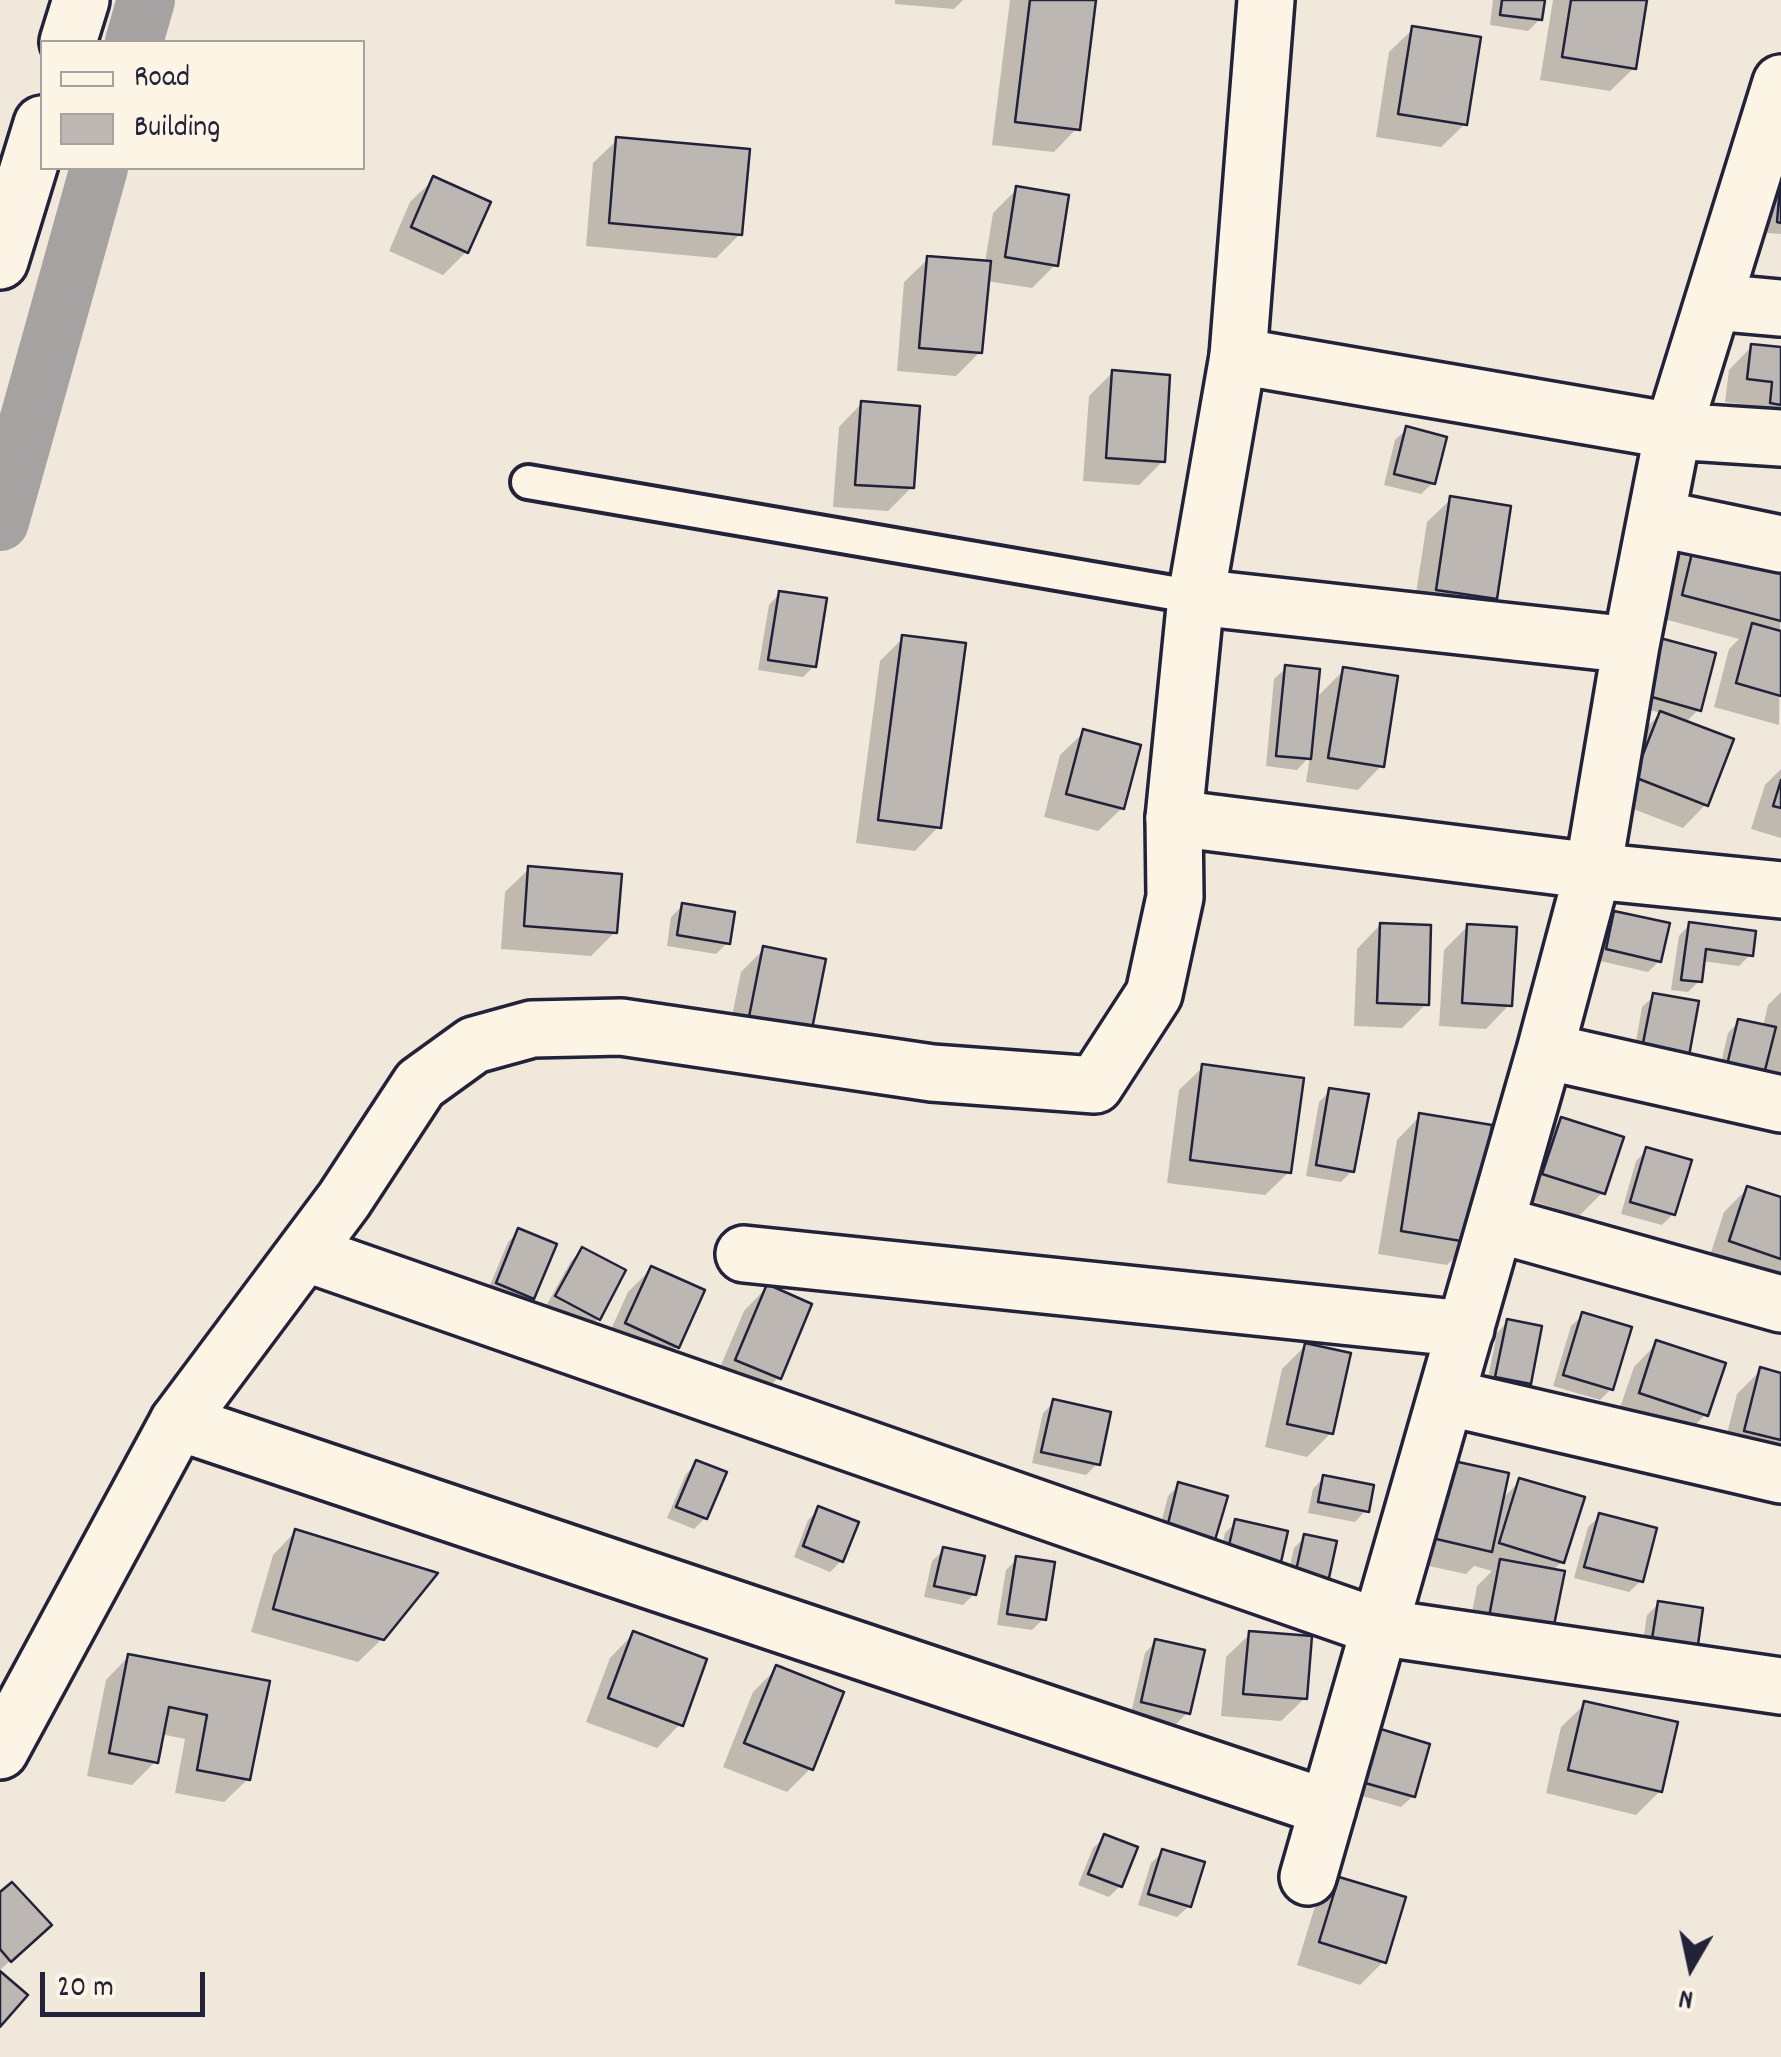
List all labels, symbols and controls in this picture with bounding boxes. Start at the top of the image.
legend [40,40,365,170]
text: Road [134,58,190,101]
text: Building [134,108,220,151]
north arrow [1641,1917,1741,2017]
scale bar [45,1952,210,2014]
text: 20 m [57,1968,114,2011]
text: N [1676,1976,1696,2017]

